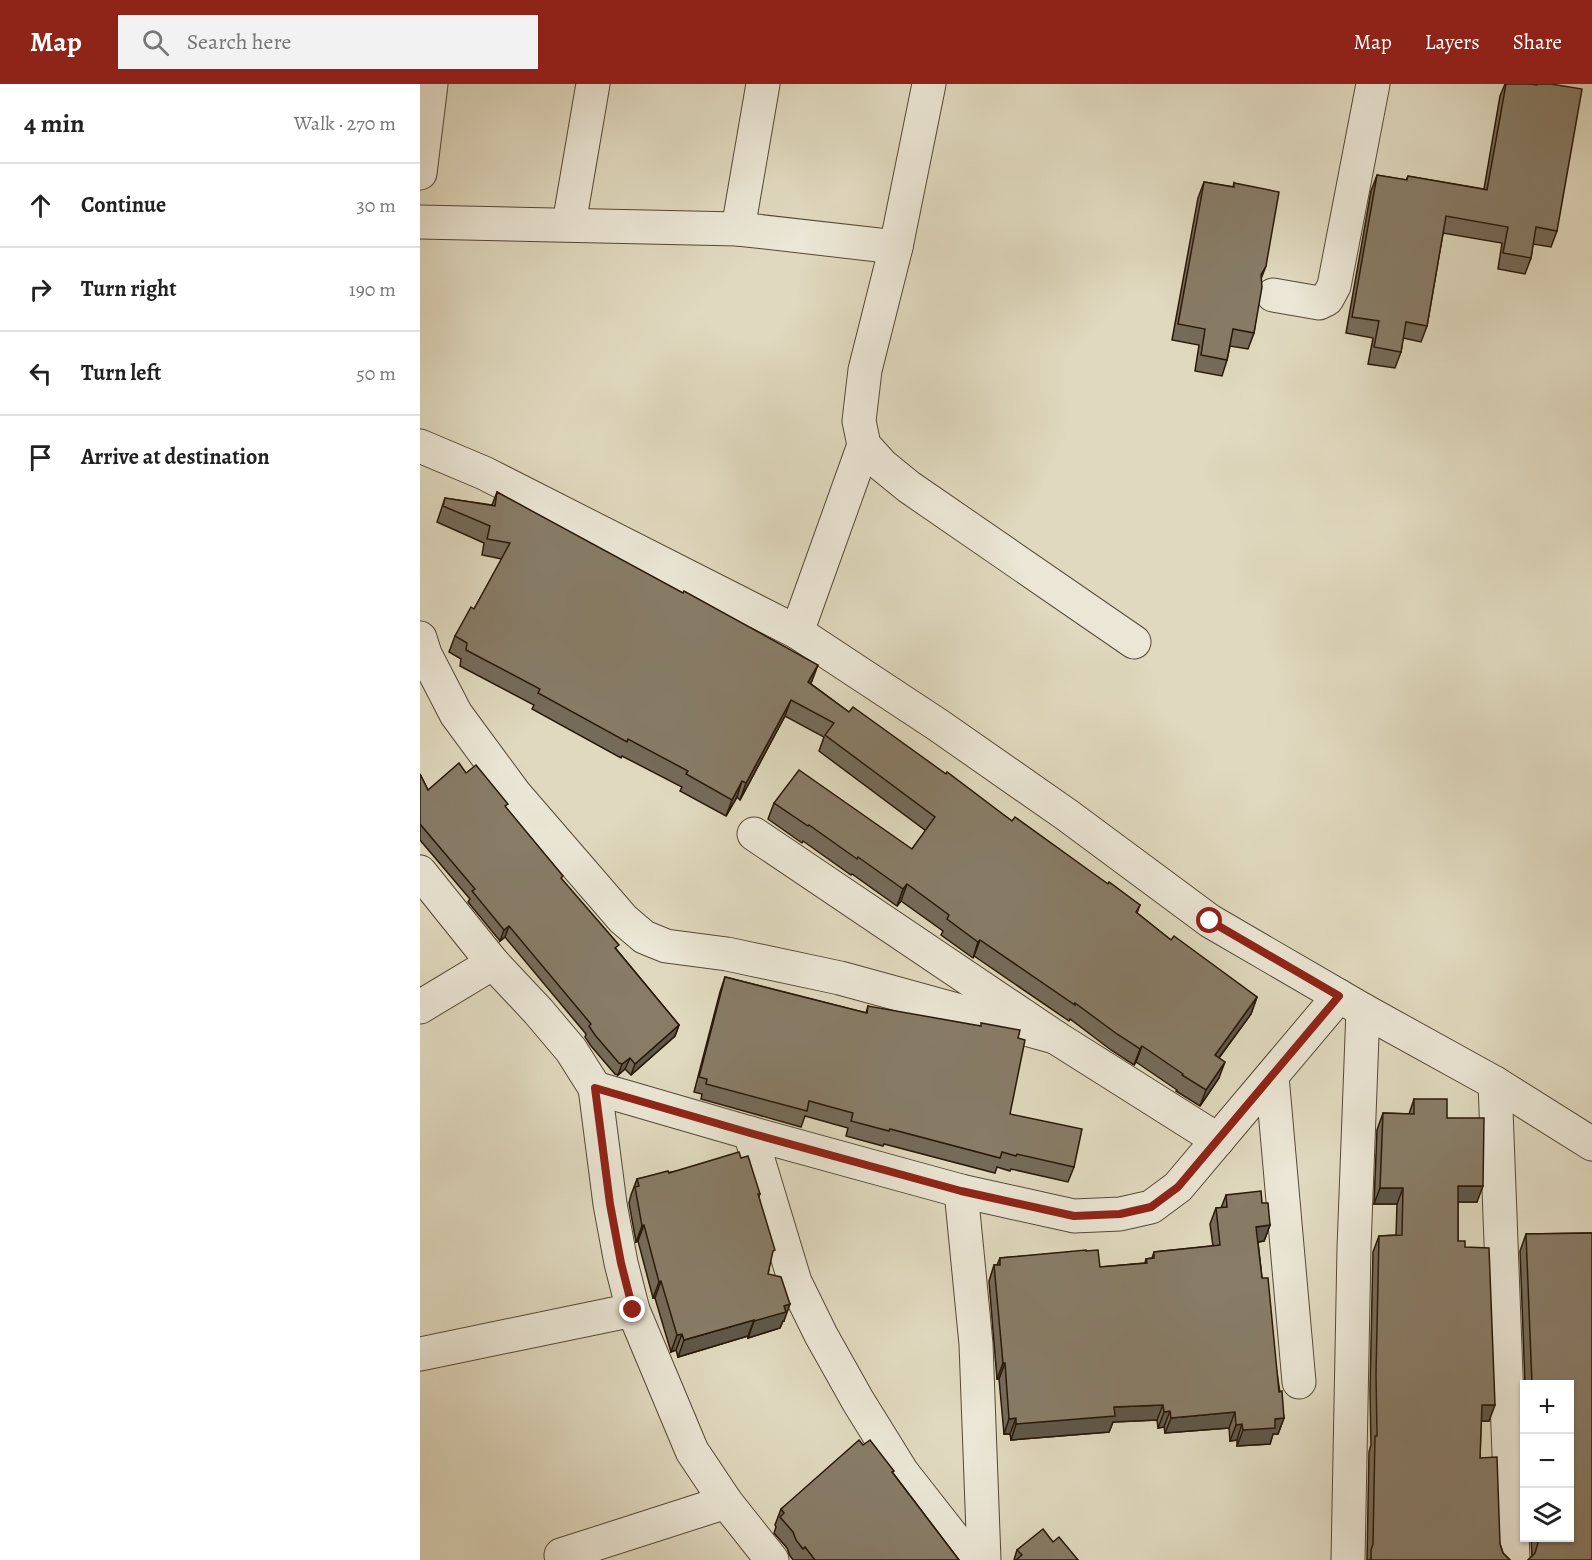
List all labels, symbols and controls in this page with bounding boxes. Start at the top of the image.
search box [118,15,538,69]
text: Map [30,23,82,61]
icon: search [139,26,172,59]
text: Search here [187,27,291,57]
text: Map [1353,28,1392,56]
text: Layers [1425,28,1480,56]
text: Share [1513,28,1562,56]
text: 4 min [24,106,85,141]
text: Walk · 270 m [294,110,396,137]
icon: ahead [24,189,57,222]
text: Continue [81,190,166,220]
text: 30 m [356,192,396,219]
icon: right [24,273,57,306]
text: Turn right [81,274,177,304]
text: 190 m [349,276,396,303]
icon: left [24,357,57,390]
text: Turn left [81,358,161,388]
text: 50 m [356,360,396,387]
icon: arrive [24,441,57,474]
text: Arrive at destination [81,442,270,472]
route start [1196,907,1222,933]
route end [619,1296,645,1322]
map controls [1520,1380,1574,1542]
button: + [1520,1380,1574,1434]
button: − [1520,1434,1574,1488]
button: layers [1520,1488,1574,1542]

